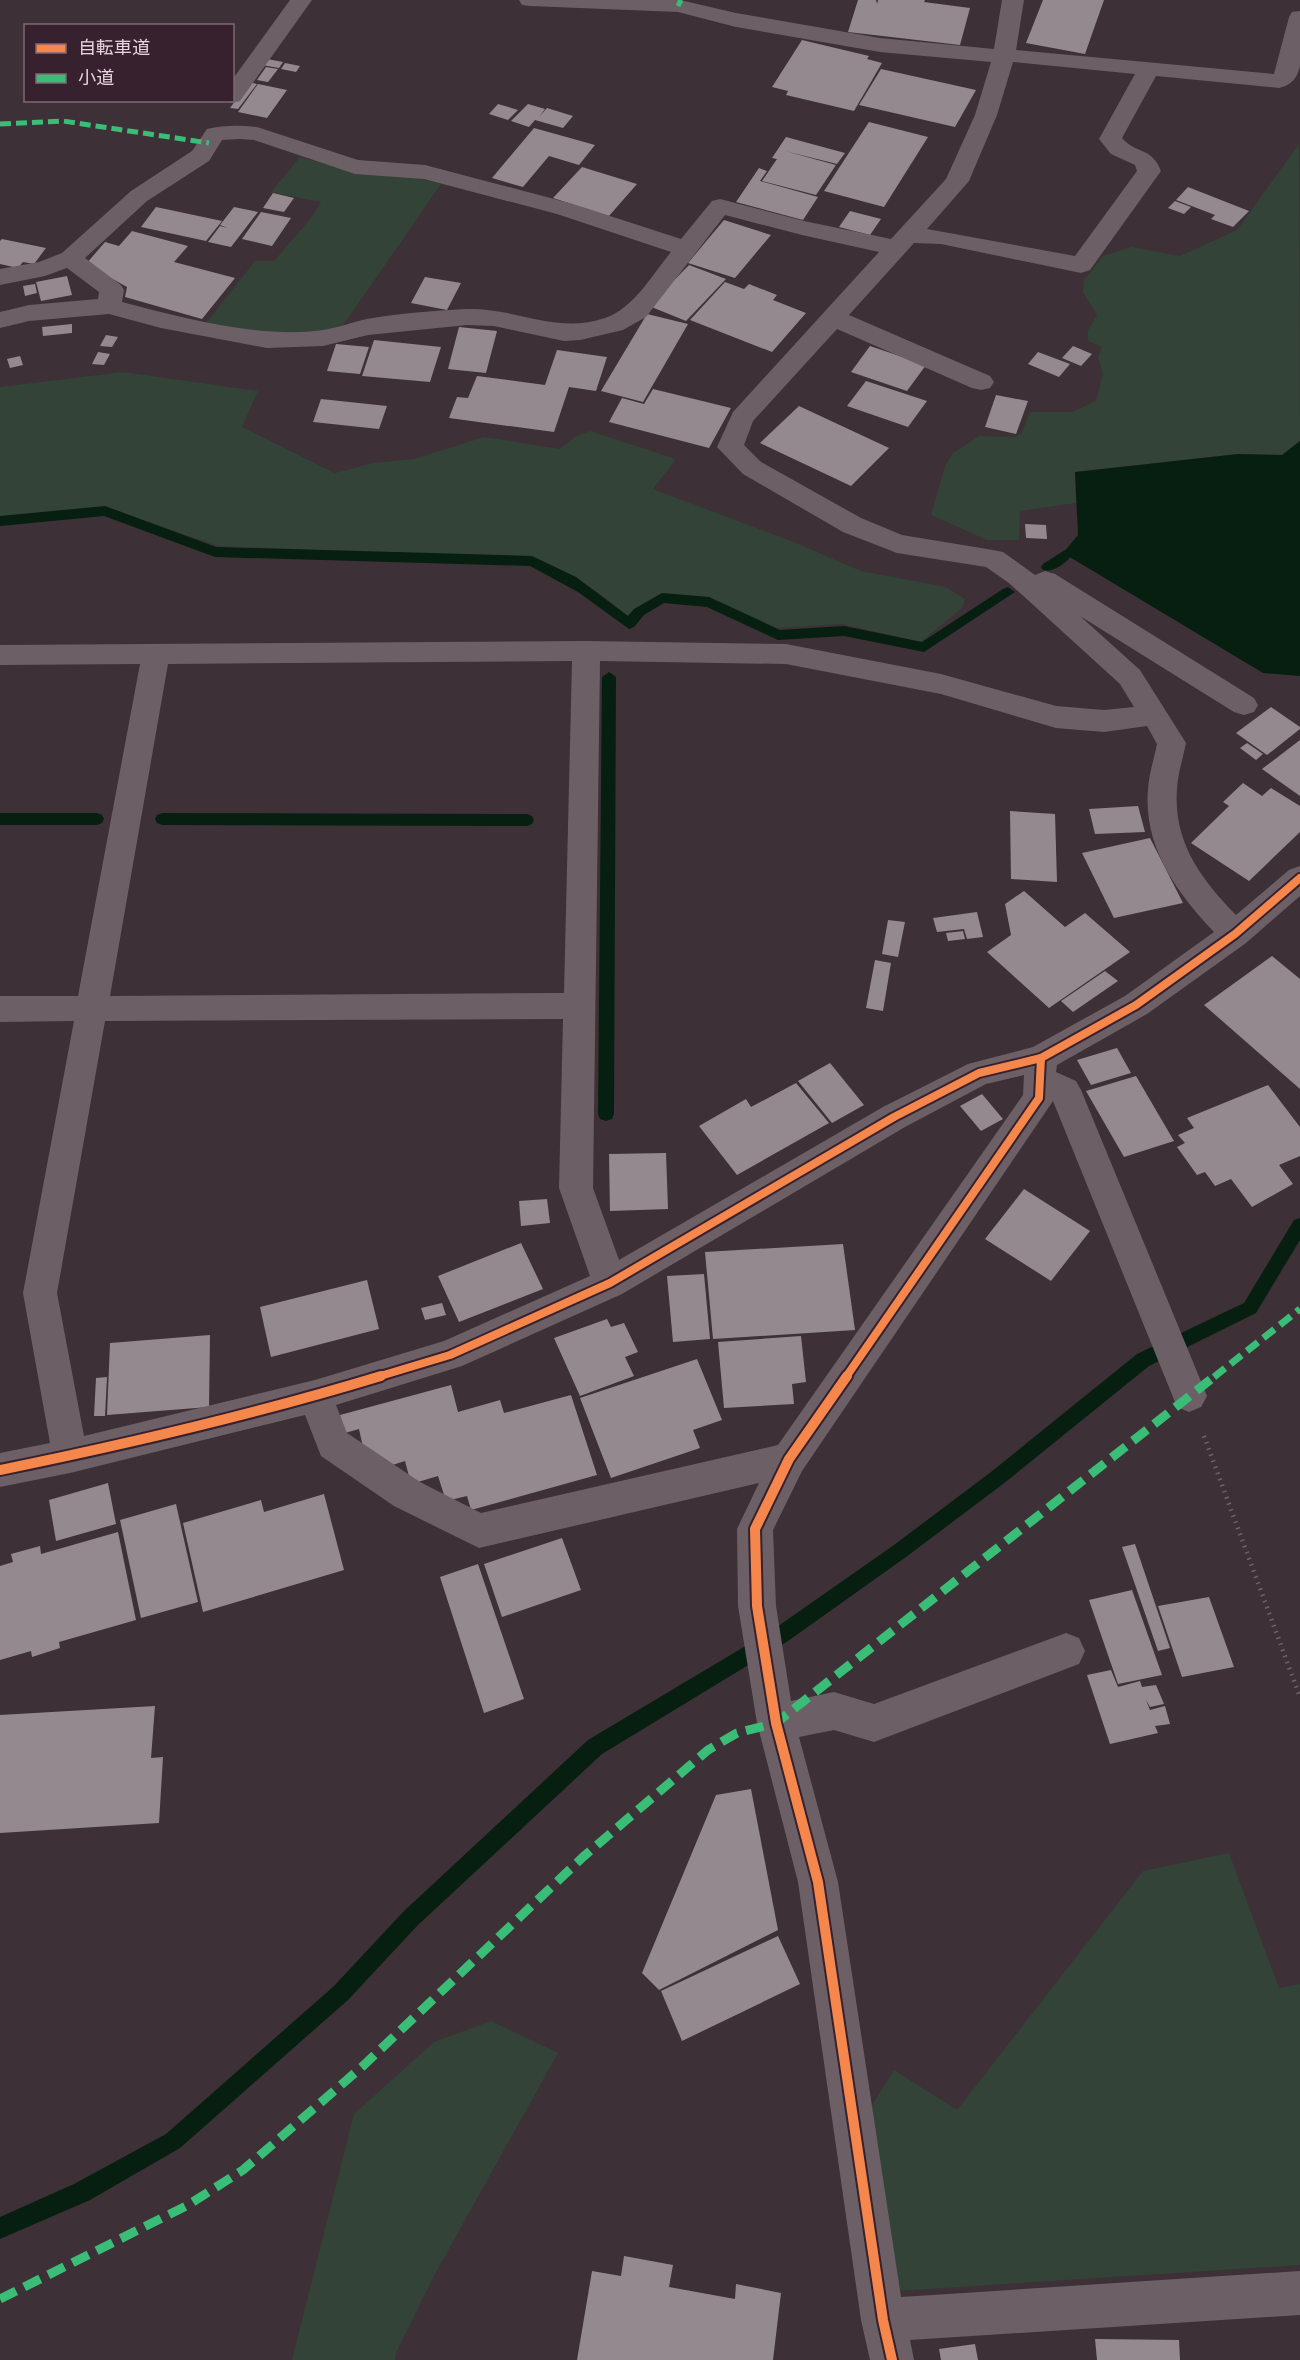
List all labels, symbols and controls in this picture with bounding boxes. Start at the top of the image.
legend [24,24,234,102]
text: 自転車道 [78,35,150,59]
text: 小道 [78,65,114,89]

